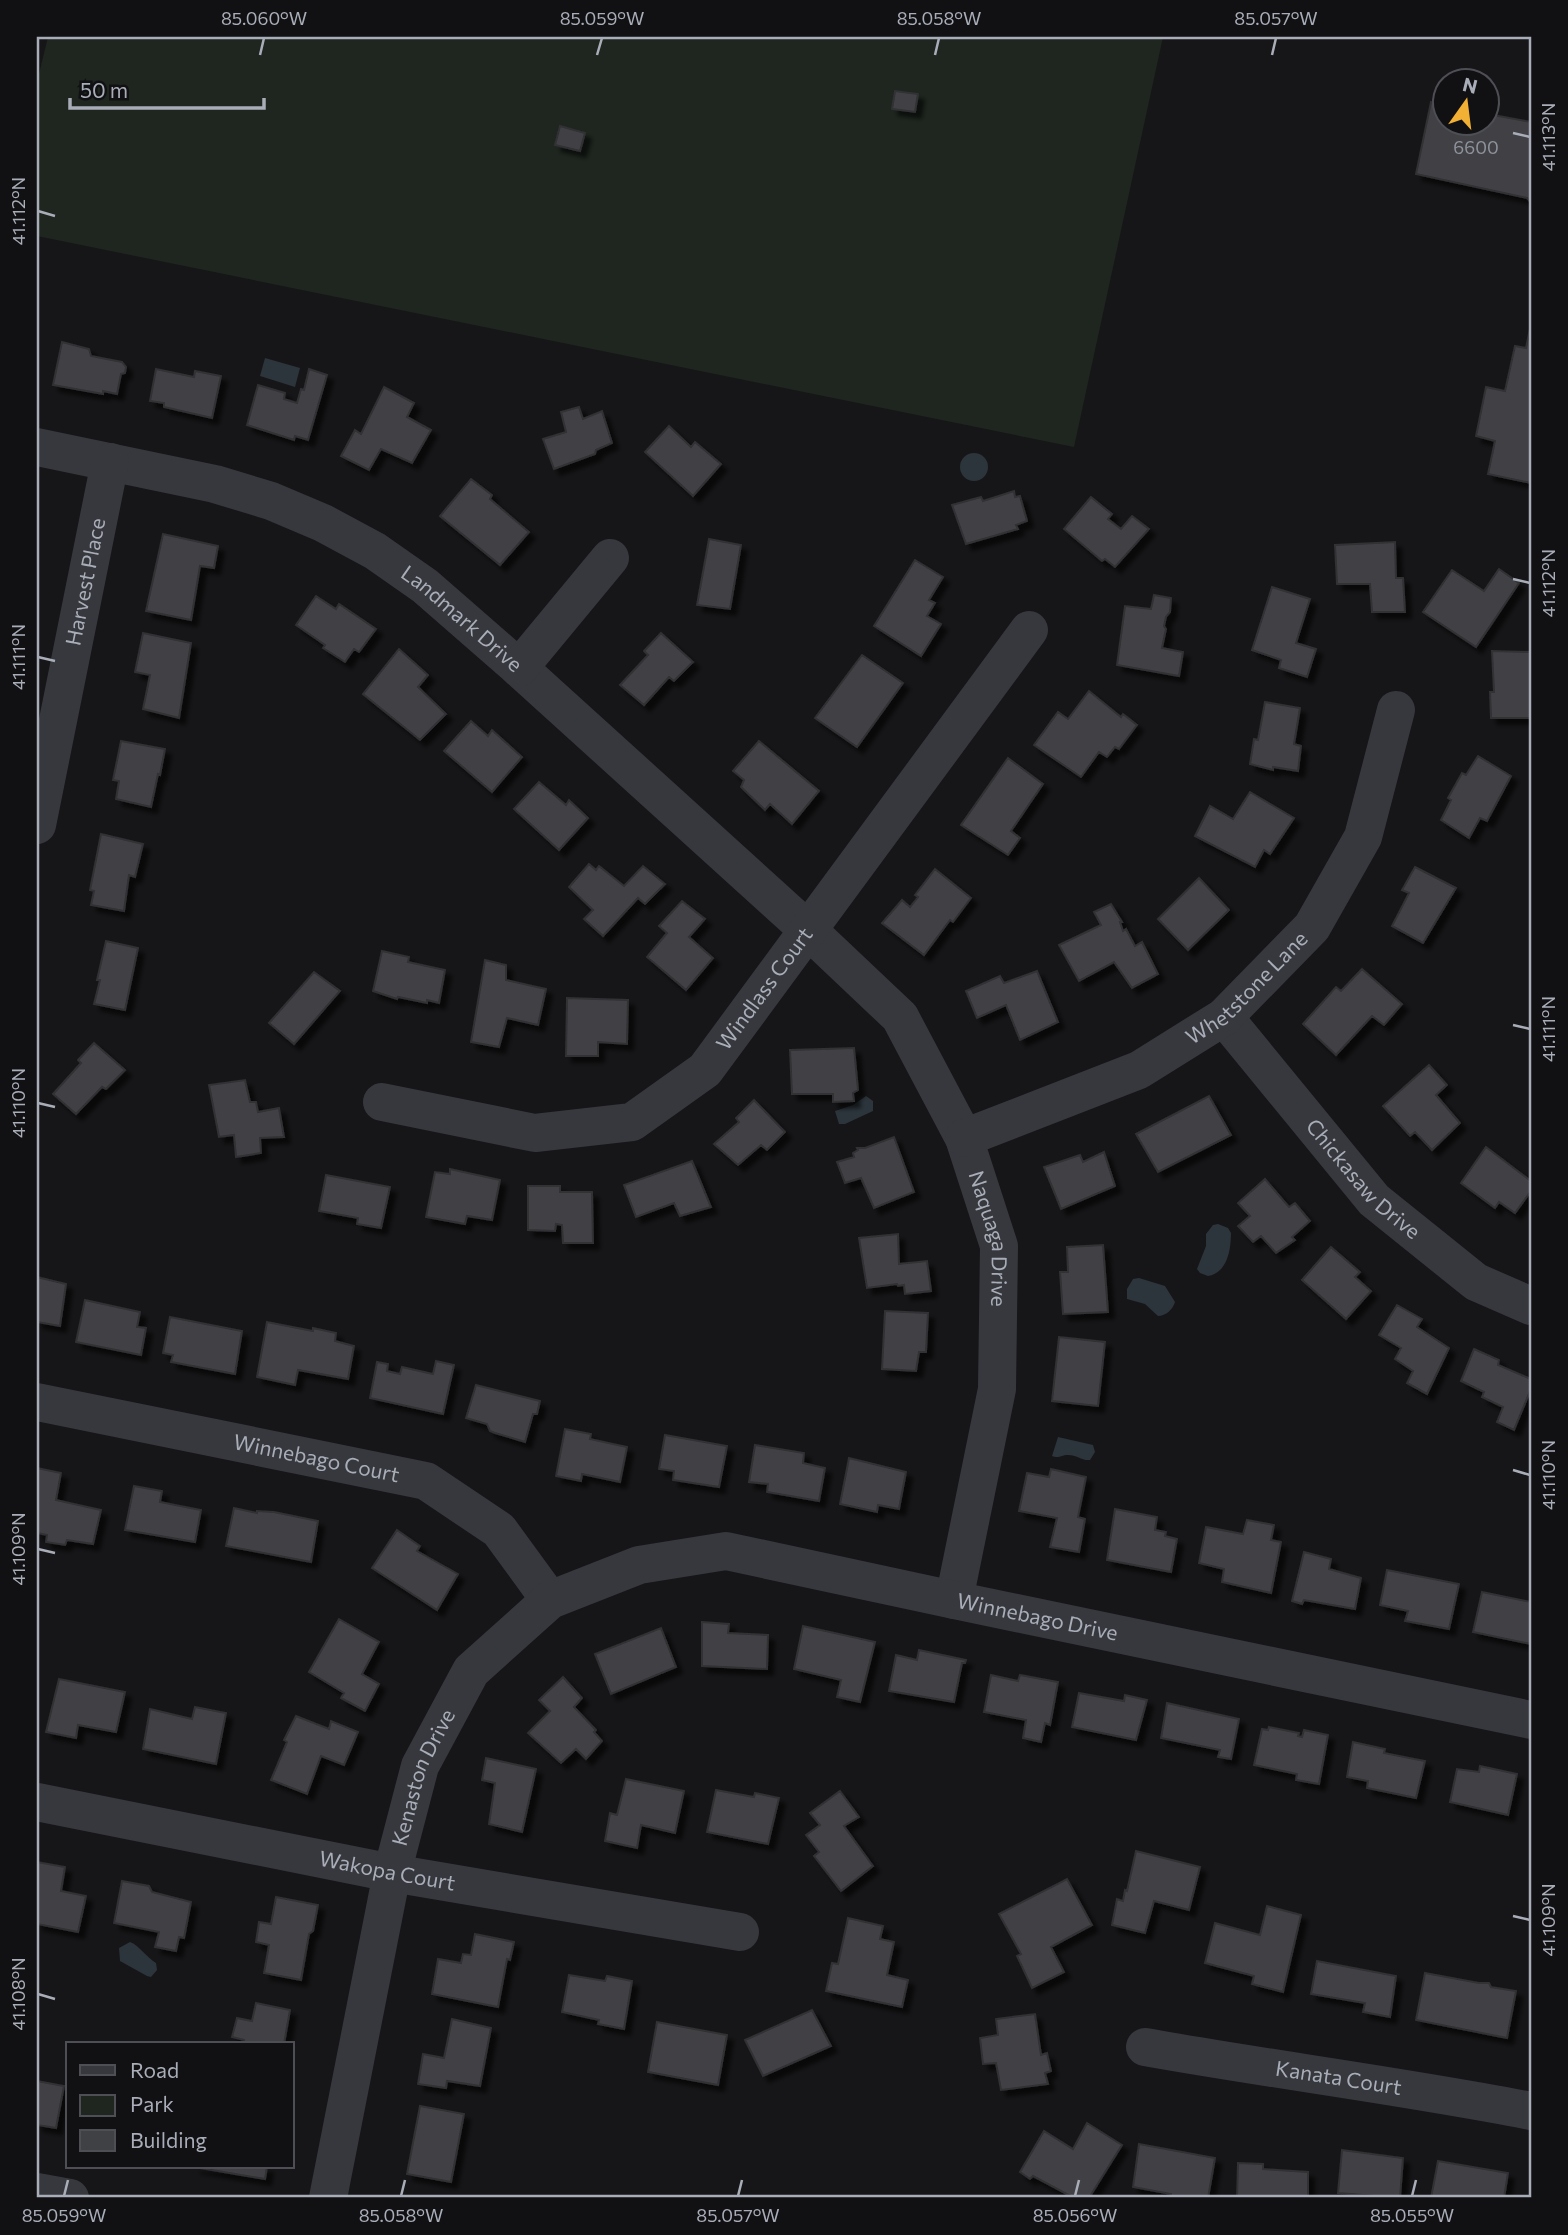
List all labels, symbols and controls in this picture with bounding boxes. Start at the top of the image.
text: 85.060°W [221,7,307,29]
text: 85.059°W [560,7,644,29]
text: 85.058°W [897,7,981,29]
text: 85.057°W [1234,7,1318,29]
scale bar [70,66,264,110]
north arrow [1432,66,1502,136]
text: N [1461,72,1480,98]
text: 50 m [80,77,128,102]
text: 41.113°N [1537,103,1559,171]
house number: 6600 [1453,136,1499,158]
text: 41.112°N [7,177,29,245]
street label: Harvest Place [59,516,109,648]
text: 41.112°N [1537,549,1559,617]
street label: Landmark Drive [397,559,528,676]
text: 41.111°N [7,624,29,690]
street label: Windlass Court [710,922,817,1054]
street label: Whetstone Lane [1181,925,1312,1049]
text: 41.111°N [1537,996,1559,1062]
text: 41.110°N [7,1068,29,1138]
street label: Chickasaw Drive [1302,1113,1426,1243]
street label: Naquaga Drive [964,1167,1013,1307]
street label: Winnebago Court [231,1428,402,1486]
text: 41.110°N [1537,1440,1559,1510]
text: 41.109°N [7,1512,29,1586]
street label: Winnebago Drive [955,1587,1120,1645]
street label: Kenaston Drive [386,1704,459,1848]
street label: Wakopa Court [317,1845,457,1895]
text: 41.109°N [1537,1883,1559,1957]
text: 41.108°N [7,1957,29,2031]
legend [66,2042,294,2168]
street label: Kanata Court [1274,2055,1404,2099]
text: Road [130,2057,179,2082]
text: Park [130,2091,174,2116]
text: Building [130,2127,207,2152]
text: 85.059°W [22,2204,106,2226]
text: 85.058°W [359,2204,443,2226]
text: 85.057°W [696,2204,780,2226]
text: 85.056°W [1033,2204,1117,2226]
text: 85.055°W [1370,2204,1454,2226]

